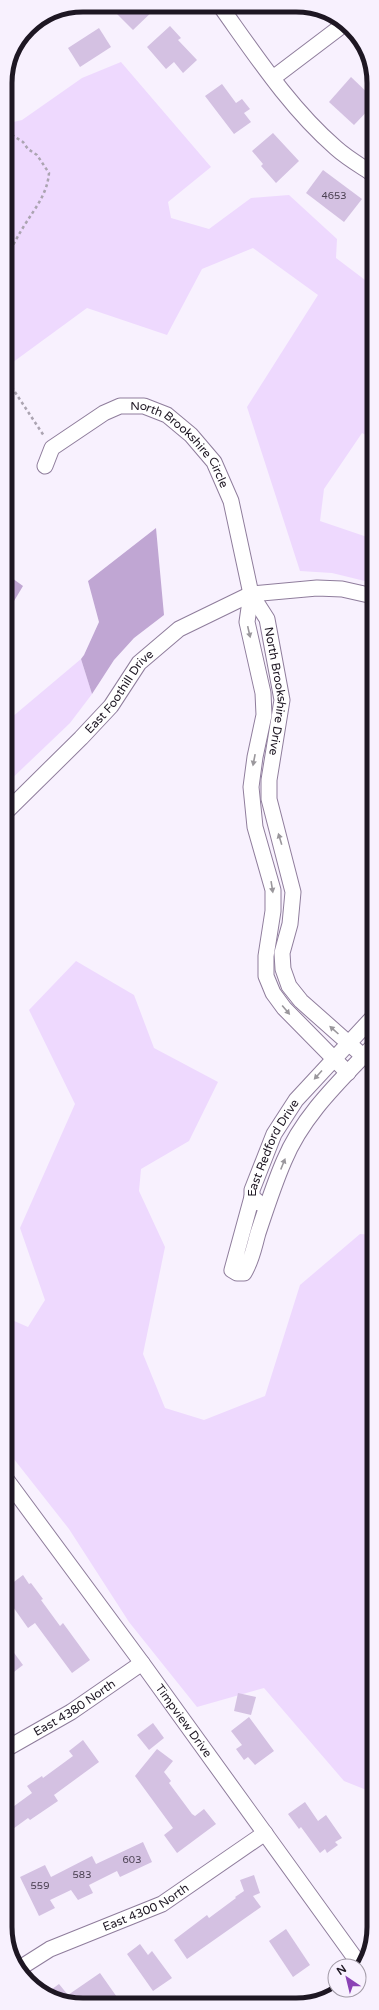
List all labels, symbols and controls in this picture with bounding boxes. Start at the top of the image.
house number: 4653 [321,190,347,202]
street label: North Brookshire Circle [130,399,231,490]
street label: North Brookshire Drive [262,626,289,757]
one-way arrow [246,627,252,639]
street label: East Foothill Drive [82,647,156,736]
one-way arrow [251,753,257,766]
one-way arrow [276,833,282,845]
one-way arrow [269,881,275,893]
one-way arrow [281,1005,290,1015]
one-way arrow [329,1026,339,1035]
one-way arrow [314,1071,323,1080]
street label: East Redford Drive [245,1096,302,1197]
one-way arrow [281,1157,287,1169]
street label: East 4380 North [31,1676,118,1739]
street label: Timpview Drive [153,1681,215,1760]
house number: 603 [123,1854,141,1866]
house number: 583 [73,1869,91,1881]
house number: 559 [31,1880,49,1892]
street label: East 4300 North [101,1881,191,1934]
north arrow [327,1958,367,1998]
text: N [334,1962,349,1978]

